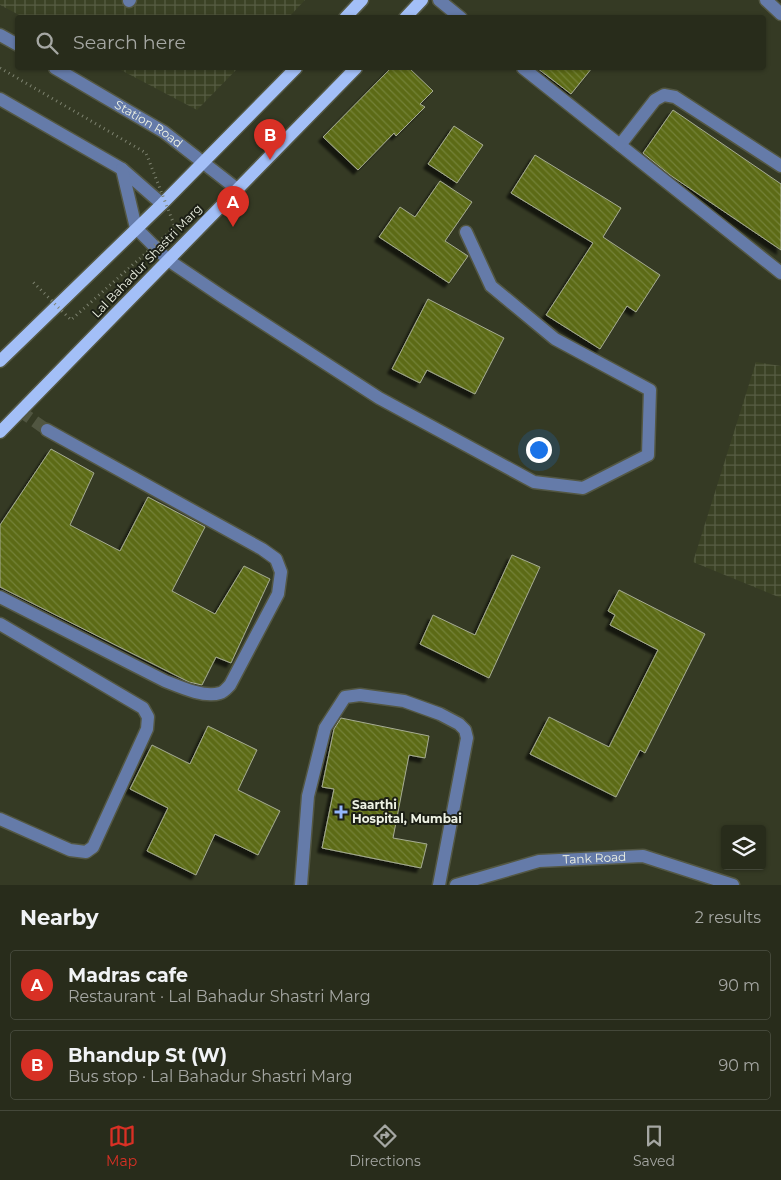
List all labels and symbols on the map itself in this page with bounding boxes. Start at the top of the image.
street label: Station Road [112,97,186,151]
pin: B [254,119,286,160]
pin: A [217,186,249,227]
street label: Lal Bahadur Shastri Marg [89,201,205,320]
your location [526,437,552,463]
place label: Saarthi Hospital, Mumbai [352,797,462,826]
marker: Saarthi Hospital, Mumbai [334,805,348,819]
street label: Tank Road [562,849,627,867]

